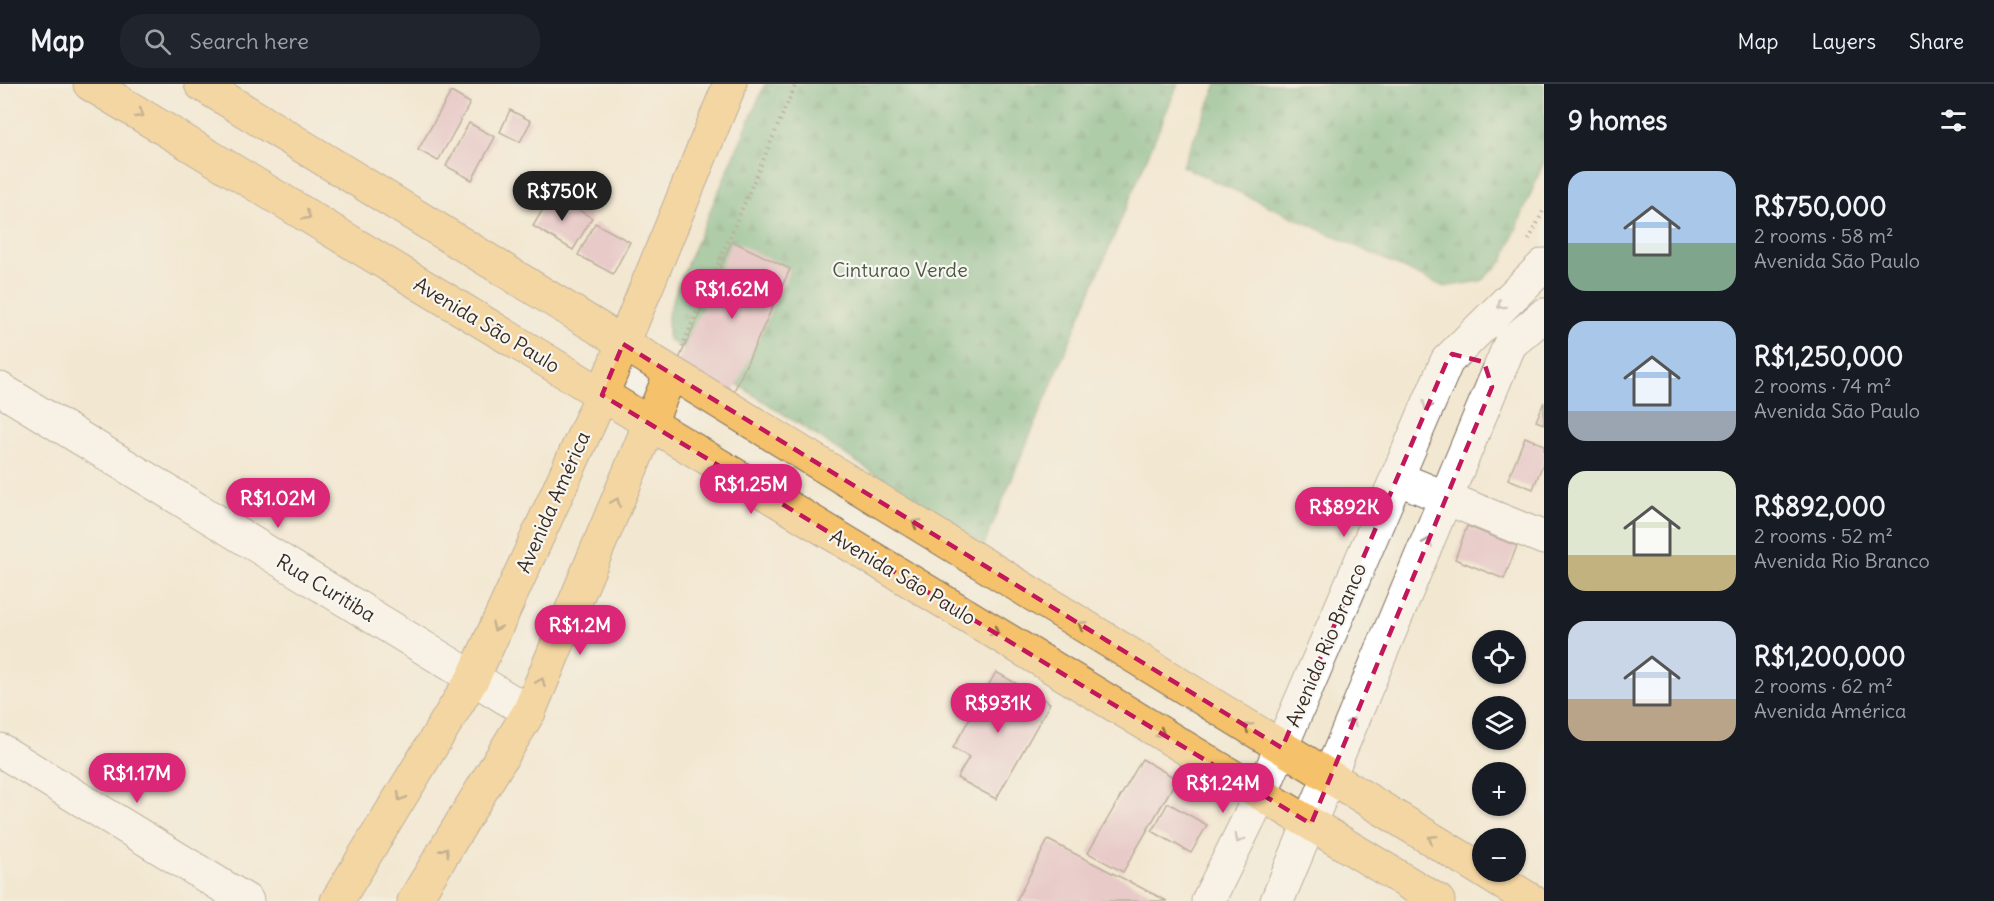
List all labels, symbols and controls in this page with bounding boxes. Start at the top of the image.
search box [120,14,540,68]
text: Map [30,23,84,59]
icon: search [141,25,174,58]
text: Search here [189,27,309,55]
text: Map [1738,28,1778,55]
text: Layers [1811,28,1876,55]
text: Share [1909,28,1964,55]
text: 9 homes [1568,104,1667,137]
icon: filters [1937,104,1970,137]
one-way arrow [134,107,144,119]
pin: R$750K [513,171,611,222]
text: R$750K [527,178,597,203]
text: R$750,000 [1754,190,1887,223]
icon: home [1616,195,1688,267]
one-way arrow [301,208,311,220]
text: 2 rooms · 58 m² [1754,223,1894,248]
text: Avenida São Paulo [1754,248,1920,273]
park label: Cinturao Verde [832,257,968,282]
pin: R$1.62M [677,269,787,320]
street label: Avenida São Paulo [410,271,565,378]
text: R$1.62M [695,276,769,301]
one-way arrow [1498,298,1508,309]
text: R$1,250,000 [1754,340,1903,373]
icon: home [1616,345,1688,417]
text: 2 rooms · 74 m² [1754,373,1891,398]
text: Avenida São Paulo [1754,398,1920,423]
one-way arrow [1422,400,1434,411]
street label: Avenida América [510,427,595,577]
pin: R$1.25M [696,464,806,515]
text: R$1.25M [714,471,788,496]
pin: R$1.02M [223,478,333,529]
text: R$1.02M [240,485,316,510]
pin: R$892K [1295,487,1393,538]
text: R$892,000 [1754,490,1886,523]
text: R$892K [1309,494,1379,519]
icon: home [1616,495,1688,567]
one-way arrow [609,497,621,508]
one-way arrow [912,518,922,530]
street label: Avenida São Paulo [826,523,981,630]
text: 2 rooms · 52 m² [1754,523,1893,548]
one-way arrow [1421,538,1433,549]
street label: Rua Curitiba [272,548,380,627]
text: Avenida Rio Branco [1754,548,1930,573]
street label: Avenida Rio Branco [1280,559,1371,731]
pin: R$1.2M [531,605,629,656]
text: R$1.2M [549,612,611,637]
one-way arrow [491,620,503,631]
one-way arrow [1078,620,1088,632]
one-way arrow [989,625,999,637]
map controls [1472,630,1526,882]
button: locate [1472,630,1526,684]
text: R$1,200,000 [1754,640,1906,673]
icon: home [1616,645,1688,717]
text: 2 rooms · 62 m² [1754,673,1893,698]
one-way arrow [534,677,546,688]
pin: R$931K [949,683,1047,734]
text: R$931K [965,690,1031,715]
button: layers [1472,696,1526,750]
text: Avenida América [1754,698,1906,723]
one-way arrow [1345,717,1357,728]
one-way arrow [1244,722,1254,734]
one-way arrow [1155,726,1165,738]
pin: R$1.17M [82,753,192,804]
text: R$1.17M [103,760,171,785]
button: + [1472,762,1526,816]
pin: R$1.24M [1168,763,1278,814]
text: R$1.24M [1186,770,1260,795]
one-way arrow [396,791,408,801]
button: − [1472,828,1526,882]
one-way arrow [1235,832,1246,843]
one-way arrow [1428,835,1438,847]
one-way arrow [437,847,449,857]

